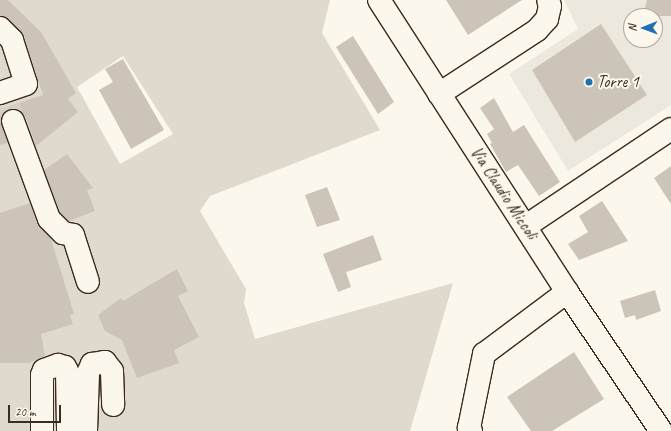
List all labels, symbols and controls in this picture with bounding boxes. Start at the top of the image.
north arrow [623,8,663,48]
text: N [625,25,639,32]
place label: Torre 1 [597,72,639,92]
marker: Torre 1 [584,77,594,87]
street label: Via Claudio Miccoli [466,143,542,243]
scale bar [10,397,63,423]
text: 20 m [15,404,35,420]

